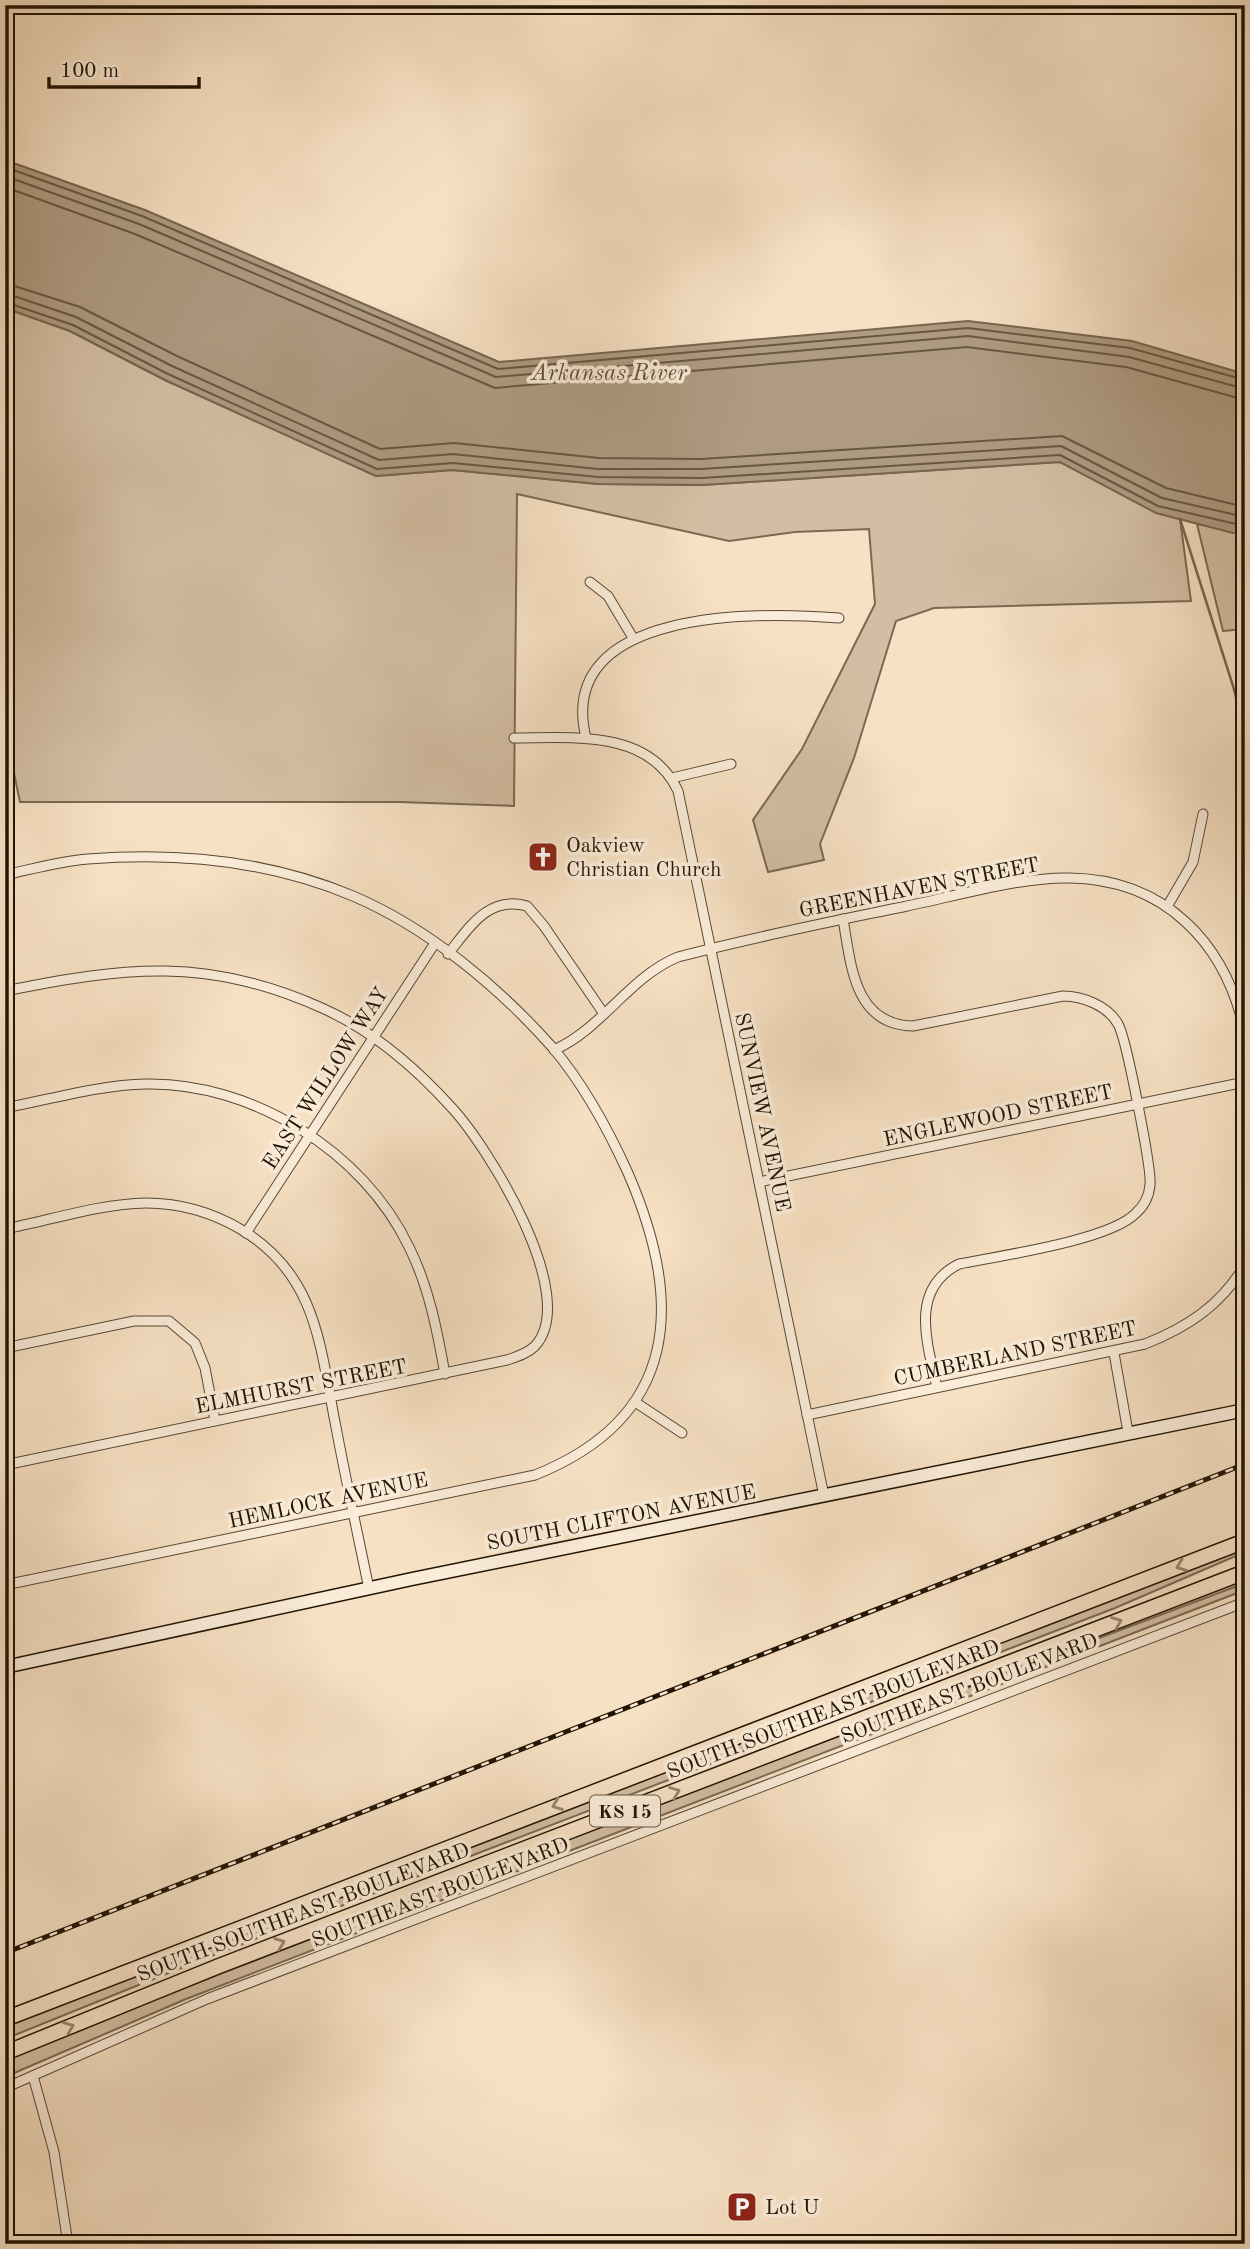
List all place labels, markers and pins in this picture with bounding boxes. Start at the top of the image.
place label: Oakview Christian Church [566,836,721,881]
church icon: Oakview Christian Church [526,840,560,874]
parking icon: Lot U [725,2190,759,2224]
place label: Lot U [765,2198,819,2219]

